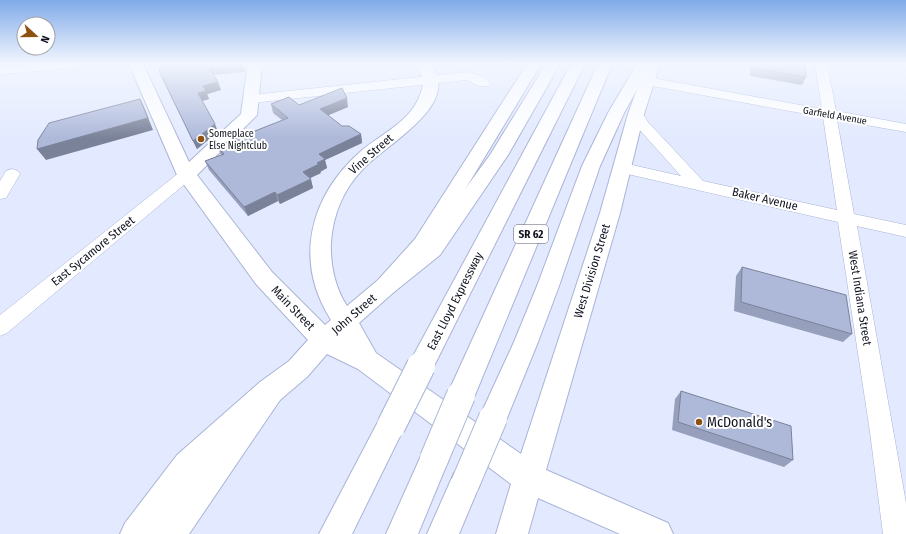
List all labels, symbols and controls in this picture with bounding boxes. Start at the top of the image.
north arrow [16,16,56,56]
text: N [38,34,52,45]
street label: Garfield Avenue [802,104,868,128]
place label: Someplace Else Nightclub [209,128,267,152]
street label: Vine Street [346,131,396,177]
marker: Someplace Else Nightclub [196,134,206,144]
street label: Baker Avenue [731,185,799,213]
street label: East Sycamore Street [49,213,137,289]
street label: West Division Street [571,222,613,320]
road number: SR 62 [514,225,548,243]
street label: East Lloyd Expressway [424,249,486,352]
street label: West Indiana Street [846,249,874,347]
street label: Main Street [268,283,318,333]
street label: John Street [329,291,379,337]
place label: McDonald's [707,414,772,431]
marker: McDonald's [694,417,704,427]

